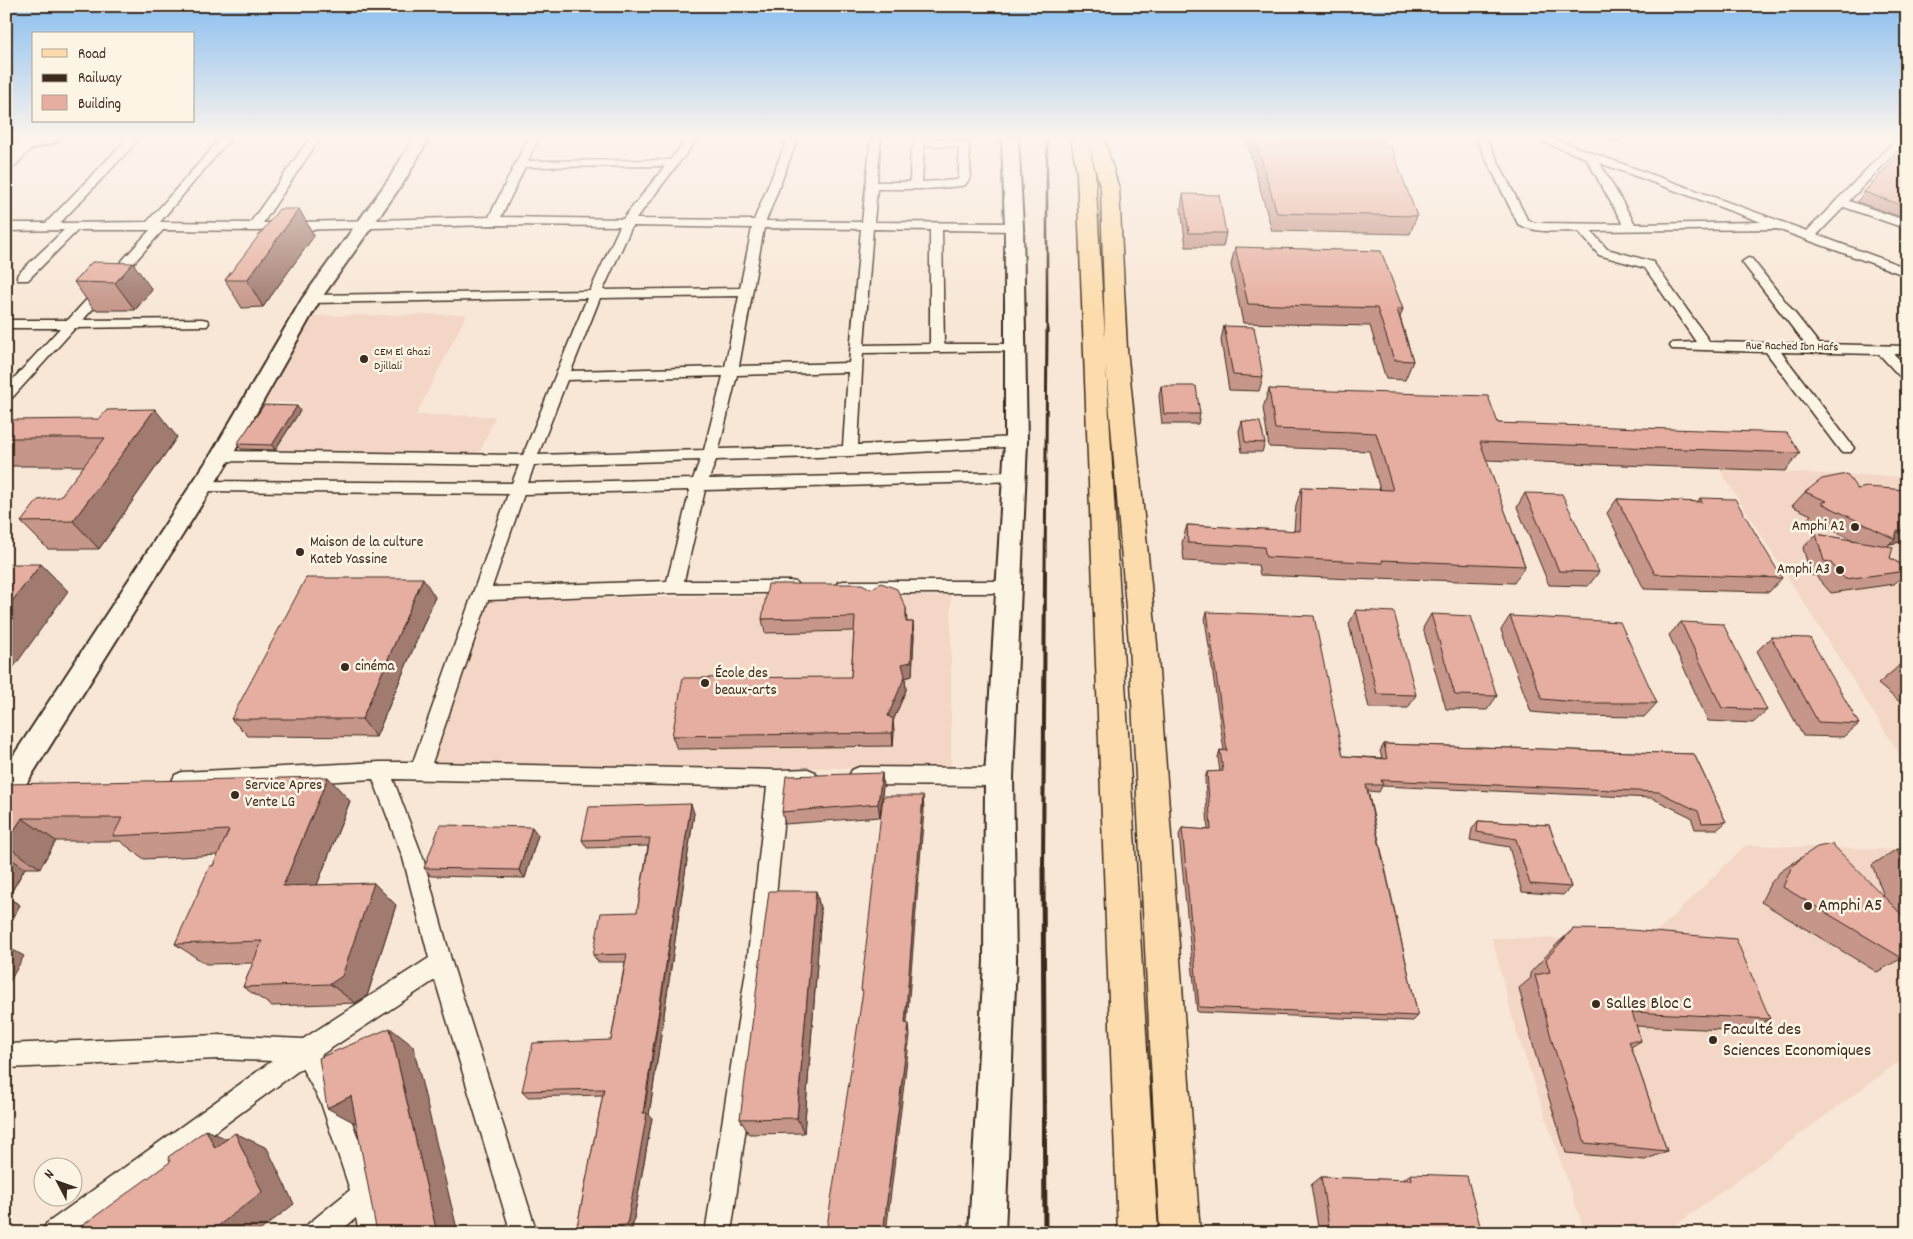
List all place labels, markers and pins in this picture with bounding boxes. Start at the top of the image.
place label: CEM El Ghazi Djillali [374,344,430,375]
marker: CEM El Ghazi Djillali [358,353,370,365]
place label: Amphi A2 [1792,516,1845,538]
marker: Amphi A2 [1849,521,1861,533]
place label: Maison de la culture Kateb Yassine [310,532,424,571]
marker: Maison de la culture Kateb Yassine [294,546,306,558]
place label: Amphi A3 [1777,559,1830,581]
marker: Amphi A3 [1834,564,1846,576]
place label: cinéma [355,656,395,678]
marker: cinéma [339,661,351,673]
place label: École des beaux-arts [715,663,777,702]
marker: École des beaux-arts [699,677,711,689]
place label: Service Apres Vente LG [245,775,322,814]
marker: Service Apres Vente LG [229,789,241,801]
place label: Amphi A5 [1818,894,1882,919]
marker: Amphi A5 [1802,900,1814,912]
place label: Salles Bloc C [1606,992,1692,1017]
marker: Salles Bloc C [1590,998,1602,1010]
place label: Faculté des Sciences Economiques [1723,1018,1871,1064]
marker: Faculté des Sciences Economiques [1707,1034,1719,1046]

